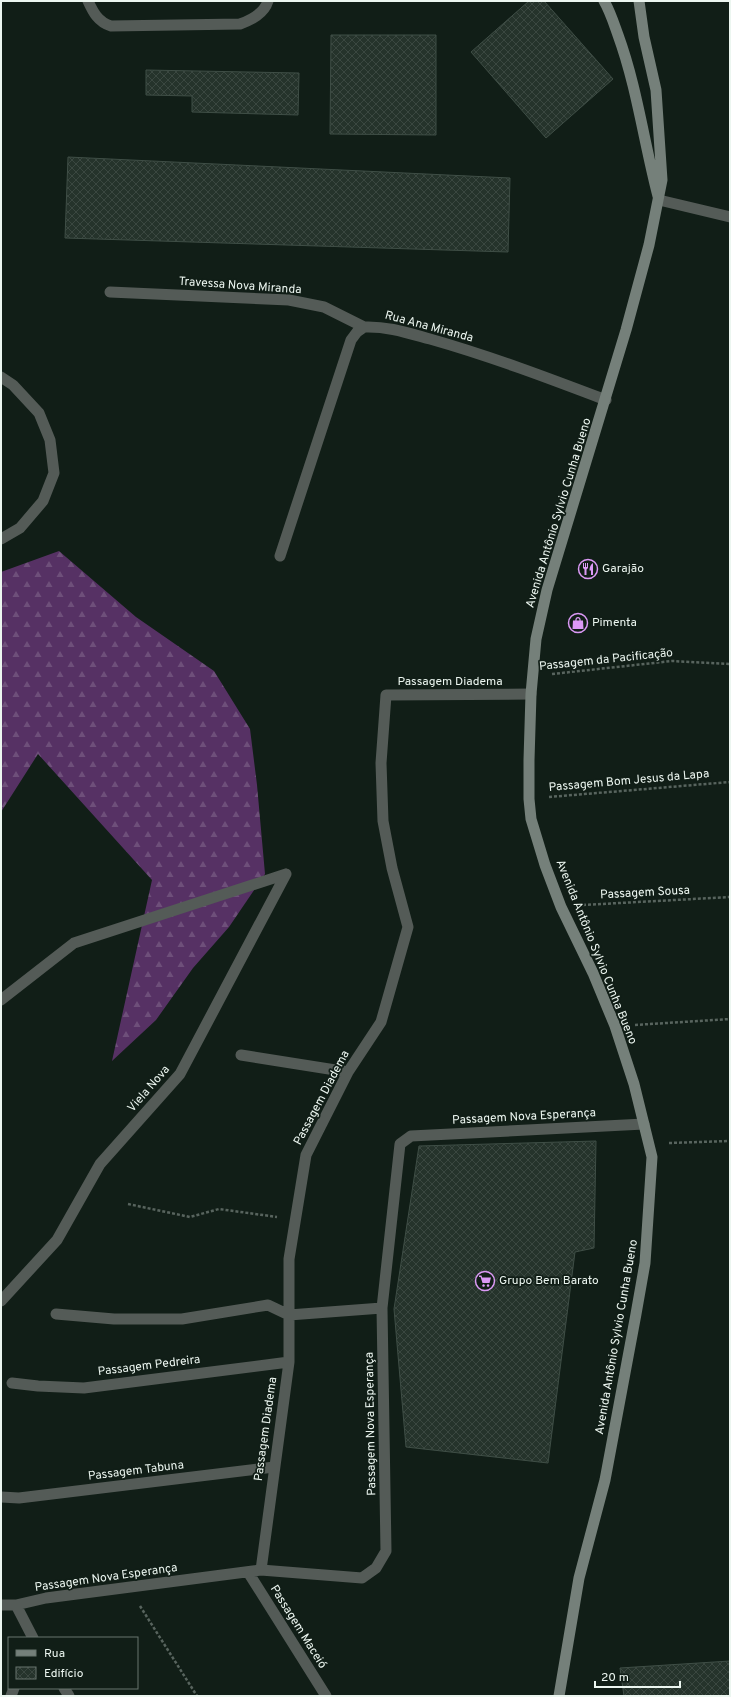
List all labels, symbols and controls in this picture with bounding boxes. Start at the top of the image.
street label: Travessa Nova Miranda [178,274,302,298]
street label: Rua Ana Miranda [383,307,475,347]
street label: Avenida Antônio Sylvio Cunha Bueno [522,416,596,610]
restaurant icon: Garajão [577,558,599,580]
place label: Garajão [602,561,644,577]
shop icon: Pimenta [567,612,589,634]
place label: Pimenta [592,615,637,631]
street label: Passagem da Pacificação [538,645,674,675]
street label: Passagem Diadema [397,674,503,690]
street label: Passagem Bom Jesus da Lapa [548,766,710,796]
street label: Avenida Antônio Sylvio Cunha Bueno [552,857,641,1047]
street label: Passagem Sousa [600,883,690,903]
street label: Passagem Diadema [290,1048,354,1148]
street label: Viela Nova [124,1062,174,1116]
street label: Passagem Nova Esperança [452,1105,596,1129]
street label: Avenida Antônio Sylvio Cunha Bueno [592,1238,642,1436]
supermarket icon: Grupo Bem Barato [474,1270,496,1292]
place label: Grupo Bem Barato [499,1273,599,1289]
street label: Passagem Pedreira [97,1352,201,1380]
street label: Passagem Nova Esperança [362,1352,380,1496]
street label: Passagem Diadema [251,1376,281,1482]
street label: Passagem Tabuna [87,1457,185,1485]
street label: Passagem Nova Esperança [34,1560,178,1596]
street label: Passagem Maceió [266,1582,330,1672]
legend [8,1637,138,1689]
text: Rua [44,1646,65,1662]
scale bar [595,1663,680,1689]
text: Edifício [44,1666,84,1682]
text: 20 m [601,1670,629,1686]

